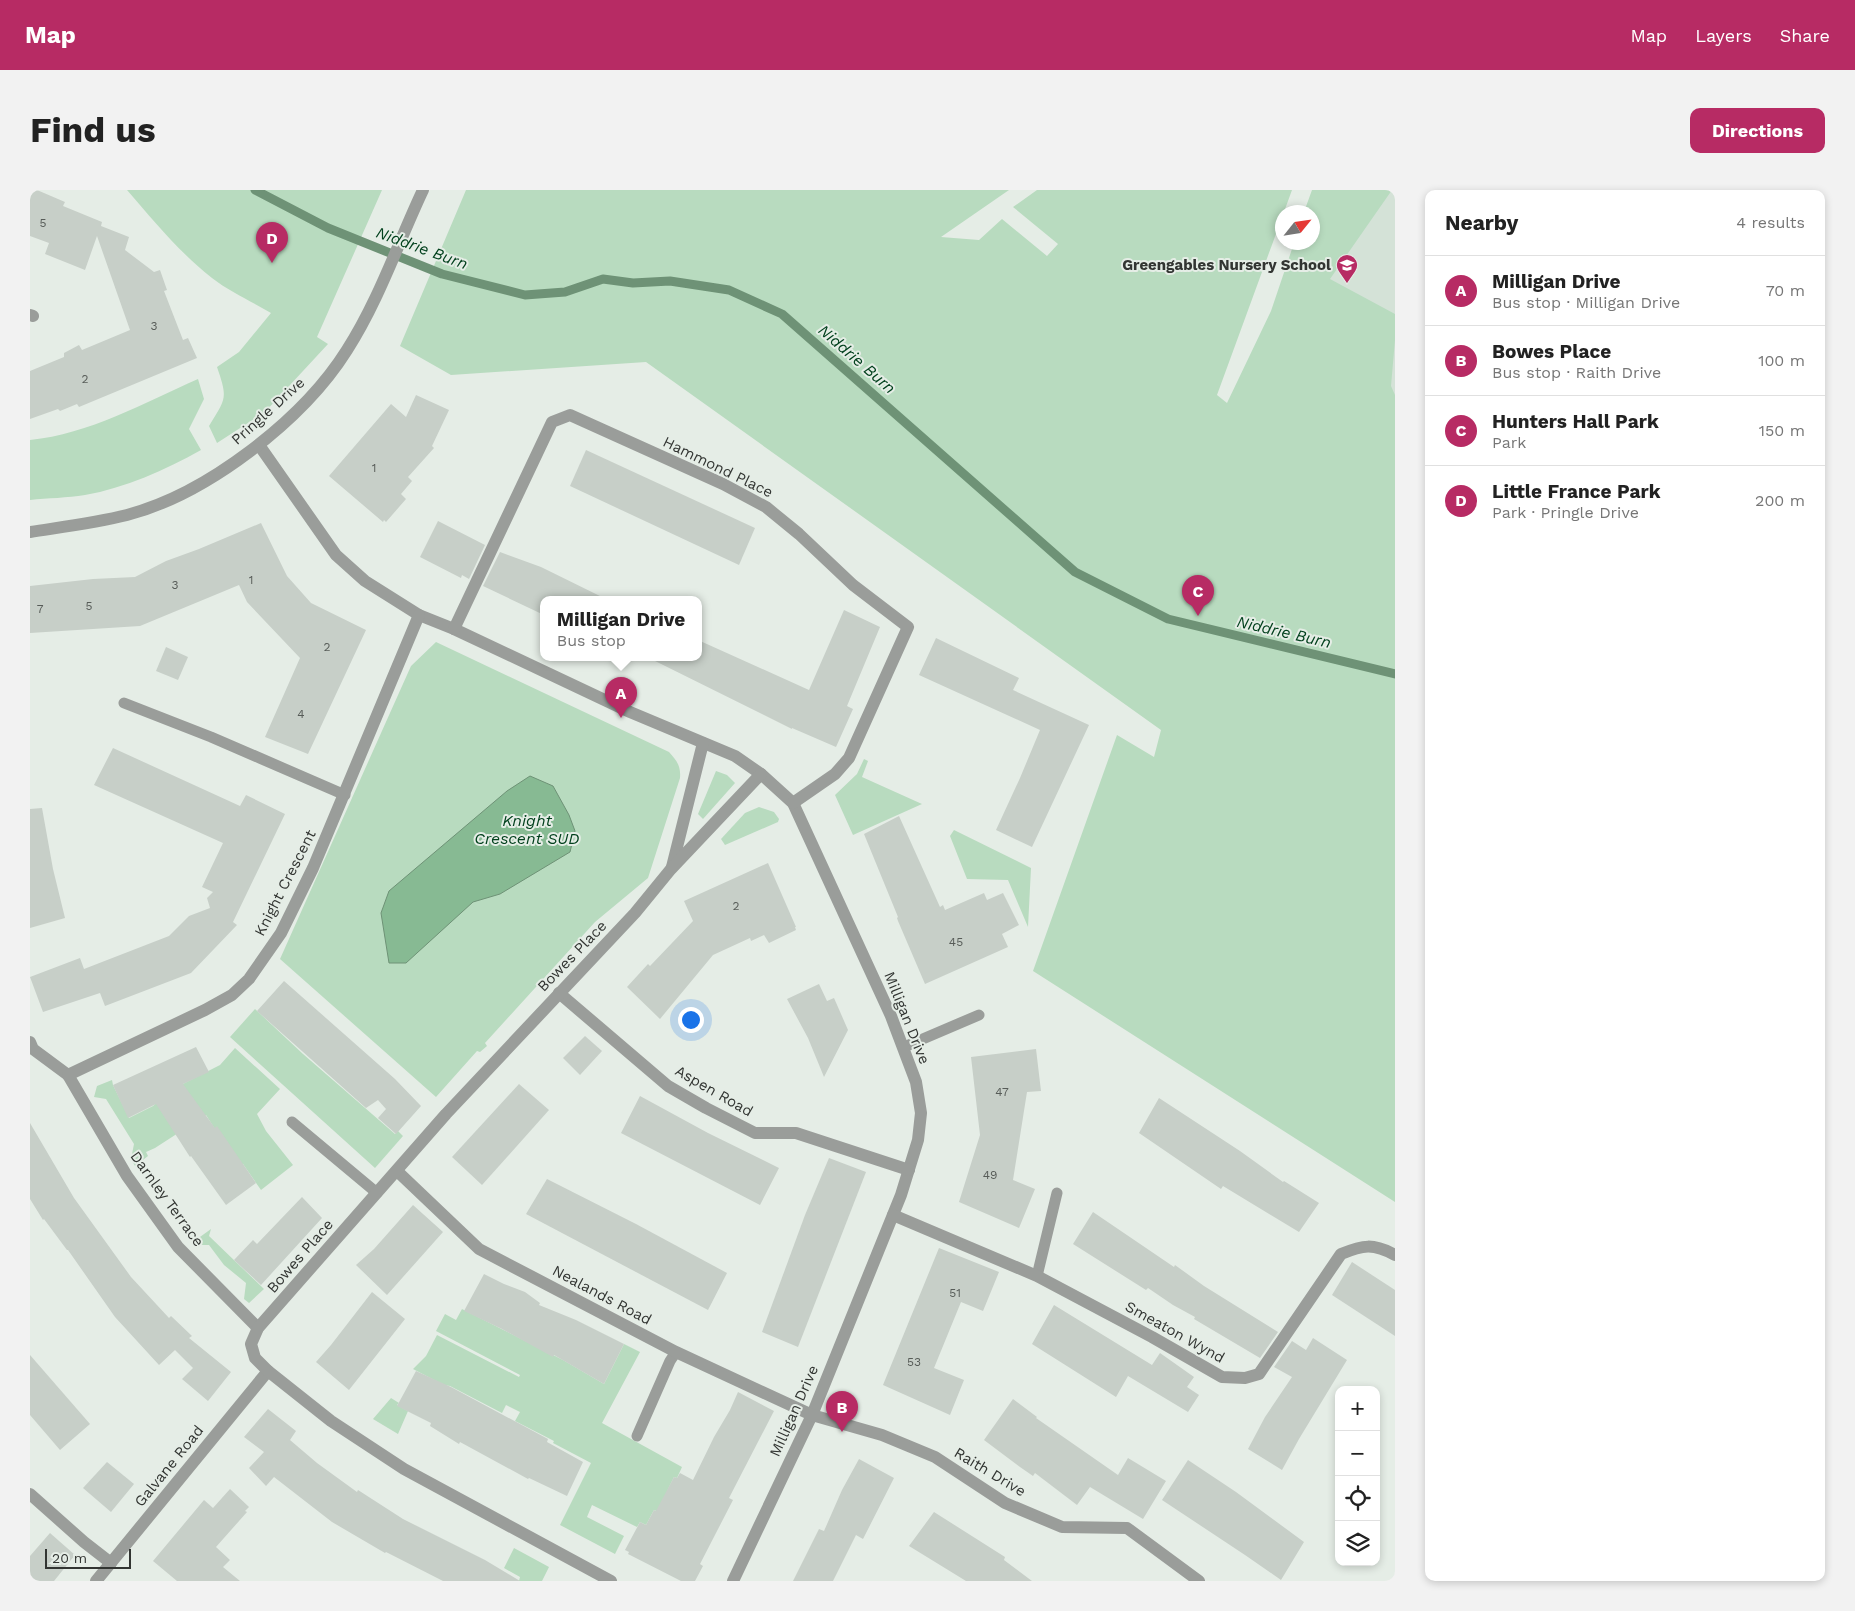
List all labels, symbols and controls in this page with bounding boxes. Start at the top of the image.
text: Map [25,21,76,49]
text: Map [1630,25,1667,46]
text: Layers [1695,25,1752,46]
text: Share [1780,25,1830,46]
button: Directions [1690,108,1825,153]
text: Find us [30,109,156,151]
north arrow [1275,205,1320,250]
text: Nearby [1445,210,1518,235]
text: 4 results [1736,213,1805,232]
house number: 5 [40,216,47,230]
pin: D [256,222,288,263]
water label: Niddrie Burn [374,223,470,273]
school or university icon: Greengables Nursery School [1335,253,1359,284]
place label: Greengables Nursery School [1122,256,1331,274]
text: Milligan Drive [1492,270,1620,293]
text: A [1456,281,1466,300]
text: 70 m [1766,281,1805,300]
text: Bus stop · Milligan Drive [1492,293,1680,312]
house number: 3 [151,319,158,333]
water label: Niddrie Burn [815,320,899,398]
text: Bowes Place [1492,340,1611,363]
text: B [1456,351,1466,370]
text: 100 m [1758,351,1805,370]
text: Bus stop · Raith Drive [1492,363,1661,382]
house number: 2 [82,372,89,386]
street label: Pringle Drive [228,373,308,449]
text: Hunters Hall Park [1492,410,1659,433]
text: C [1456,421,1466,440]
text: 150 m [1759,421,1805,440]
street label: Hammond Place [660,433,776,501]
text: Park [1492,433,1526,452]
house number: 1 [372,461,376,475]
text: Little France Park [1492,480,1661,503]
text: D [1455,491,1467,510]
text: 200 m [1755,491,1805,510]
text: Park · Pringle Drive [1492,503,1639,522]
house number: 1 [249,573,253,587]
pin: C [1182,575,1214,616]
house number: 3 [172,578,179,592]
popup [540,596,702,661]
house number: 5 [86,599,93,613]
house number: 7 [37,602,44,616]
text: Milligan Drive [557,608,685,631]
water label: Niddrie Burn [1235,612,1333,652]
text: Bus stop [557,631,626,650]
house number: 2 [324,640,331,654]
pin: A [605,677,637,718]
house number: 4 [297,707,305,721]
water label: Knight Crescent SUD [474,811,580,848]
street label: Knight Crescent [250,826,320,939]
house number: 2 [733,899,740,913]
street label: Bowes Place [534,917,610,995]
house number: 45 [949,935,963,949]
street label: Milligan Drive [880,969,934,1067]
your location [678,1007,704,1033]
street label: Aspen Road [672,1062,756,1120]
house number: 47 [995,1085,1009,1099]
street label: Darnley Terrace [126,1148,208,1250]
house number: 49 [983,1168,997,1182]
street label: Bowes Place [263,1215,337,1297]
street label: Nealands Road [549,1261,655,1329]
house number: 51 [949,1286,961,1300]
street label: Smeaton Wynd [1122,1297,1228,1367]
house number: 53 [907,1355,921,1369]
street label: Milligan Drive [766,1363,822,1459]
map controls [1335,1386,1380,1566]
button: + [1335,1386,1380,1431]
pin: B [826,1391,858,1432]
street label: Galvane Road [131,1422,207,1510]
button: − [1335,1431,1380,1476]
street label: Raith Drive [951,1444,1029,1500]
button: locate [1335,1476,1380,1521]
button: layers [1335,1521,1380,1566]
scale bar [45,1546,131,1569]
text: 20 m [52,1550,87,1566]

